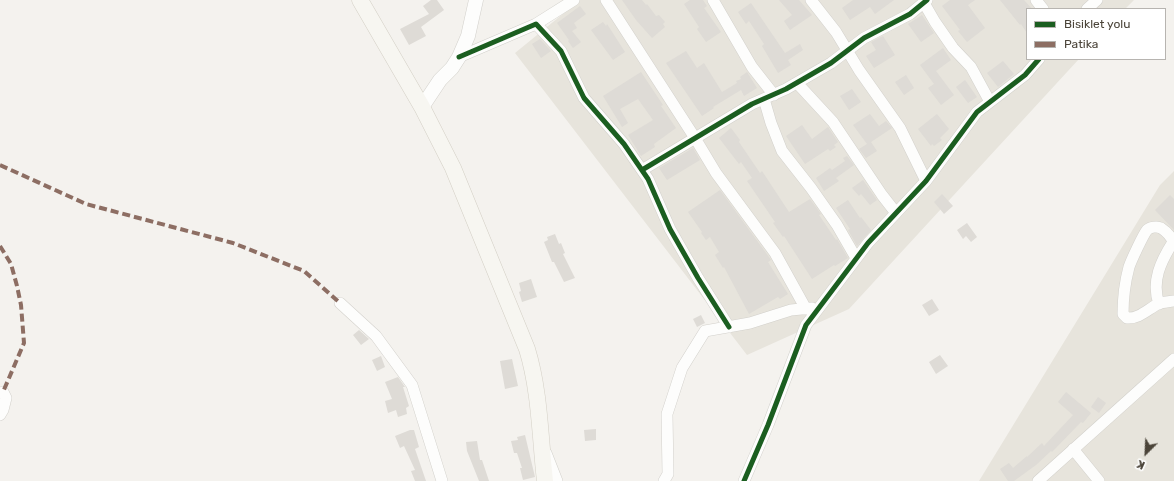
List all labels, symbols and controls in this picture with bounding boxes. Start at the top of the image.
legend [1026,8,1166,60]
text: Bisiklet yolu [1064,17,1130,31]
text: Patika [1064,37,1098,51]
north arrow [1126,433,1166,473]
text: K [1135,457,1147,472]

